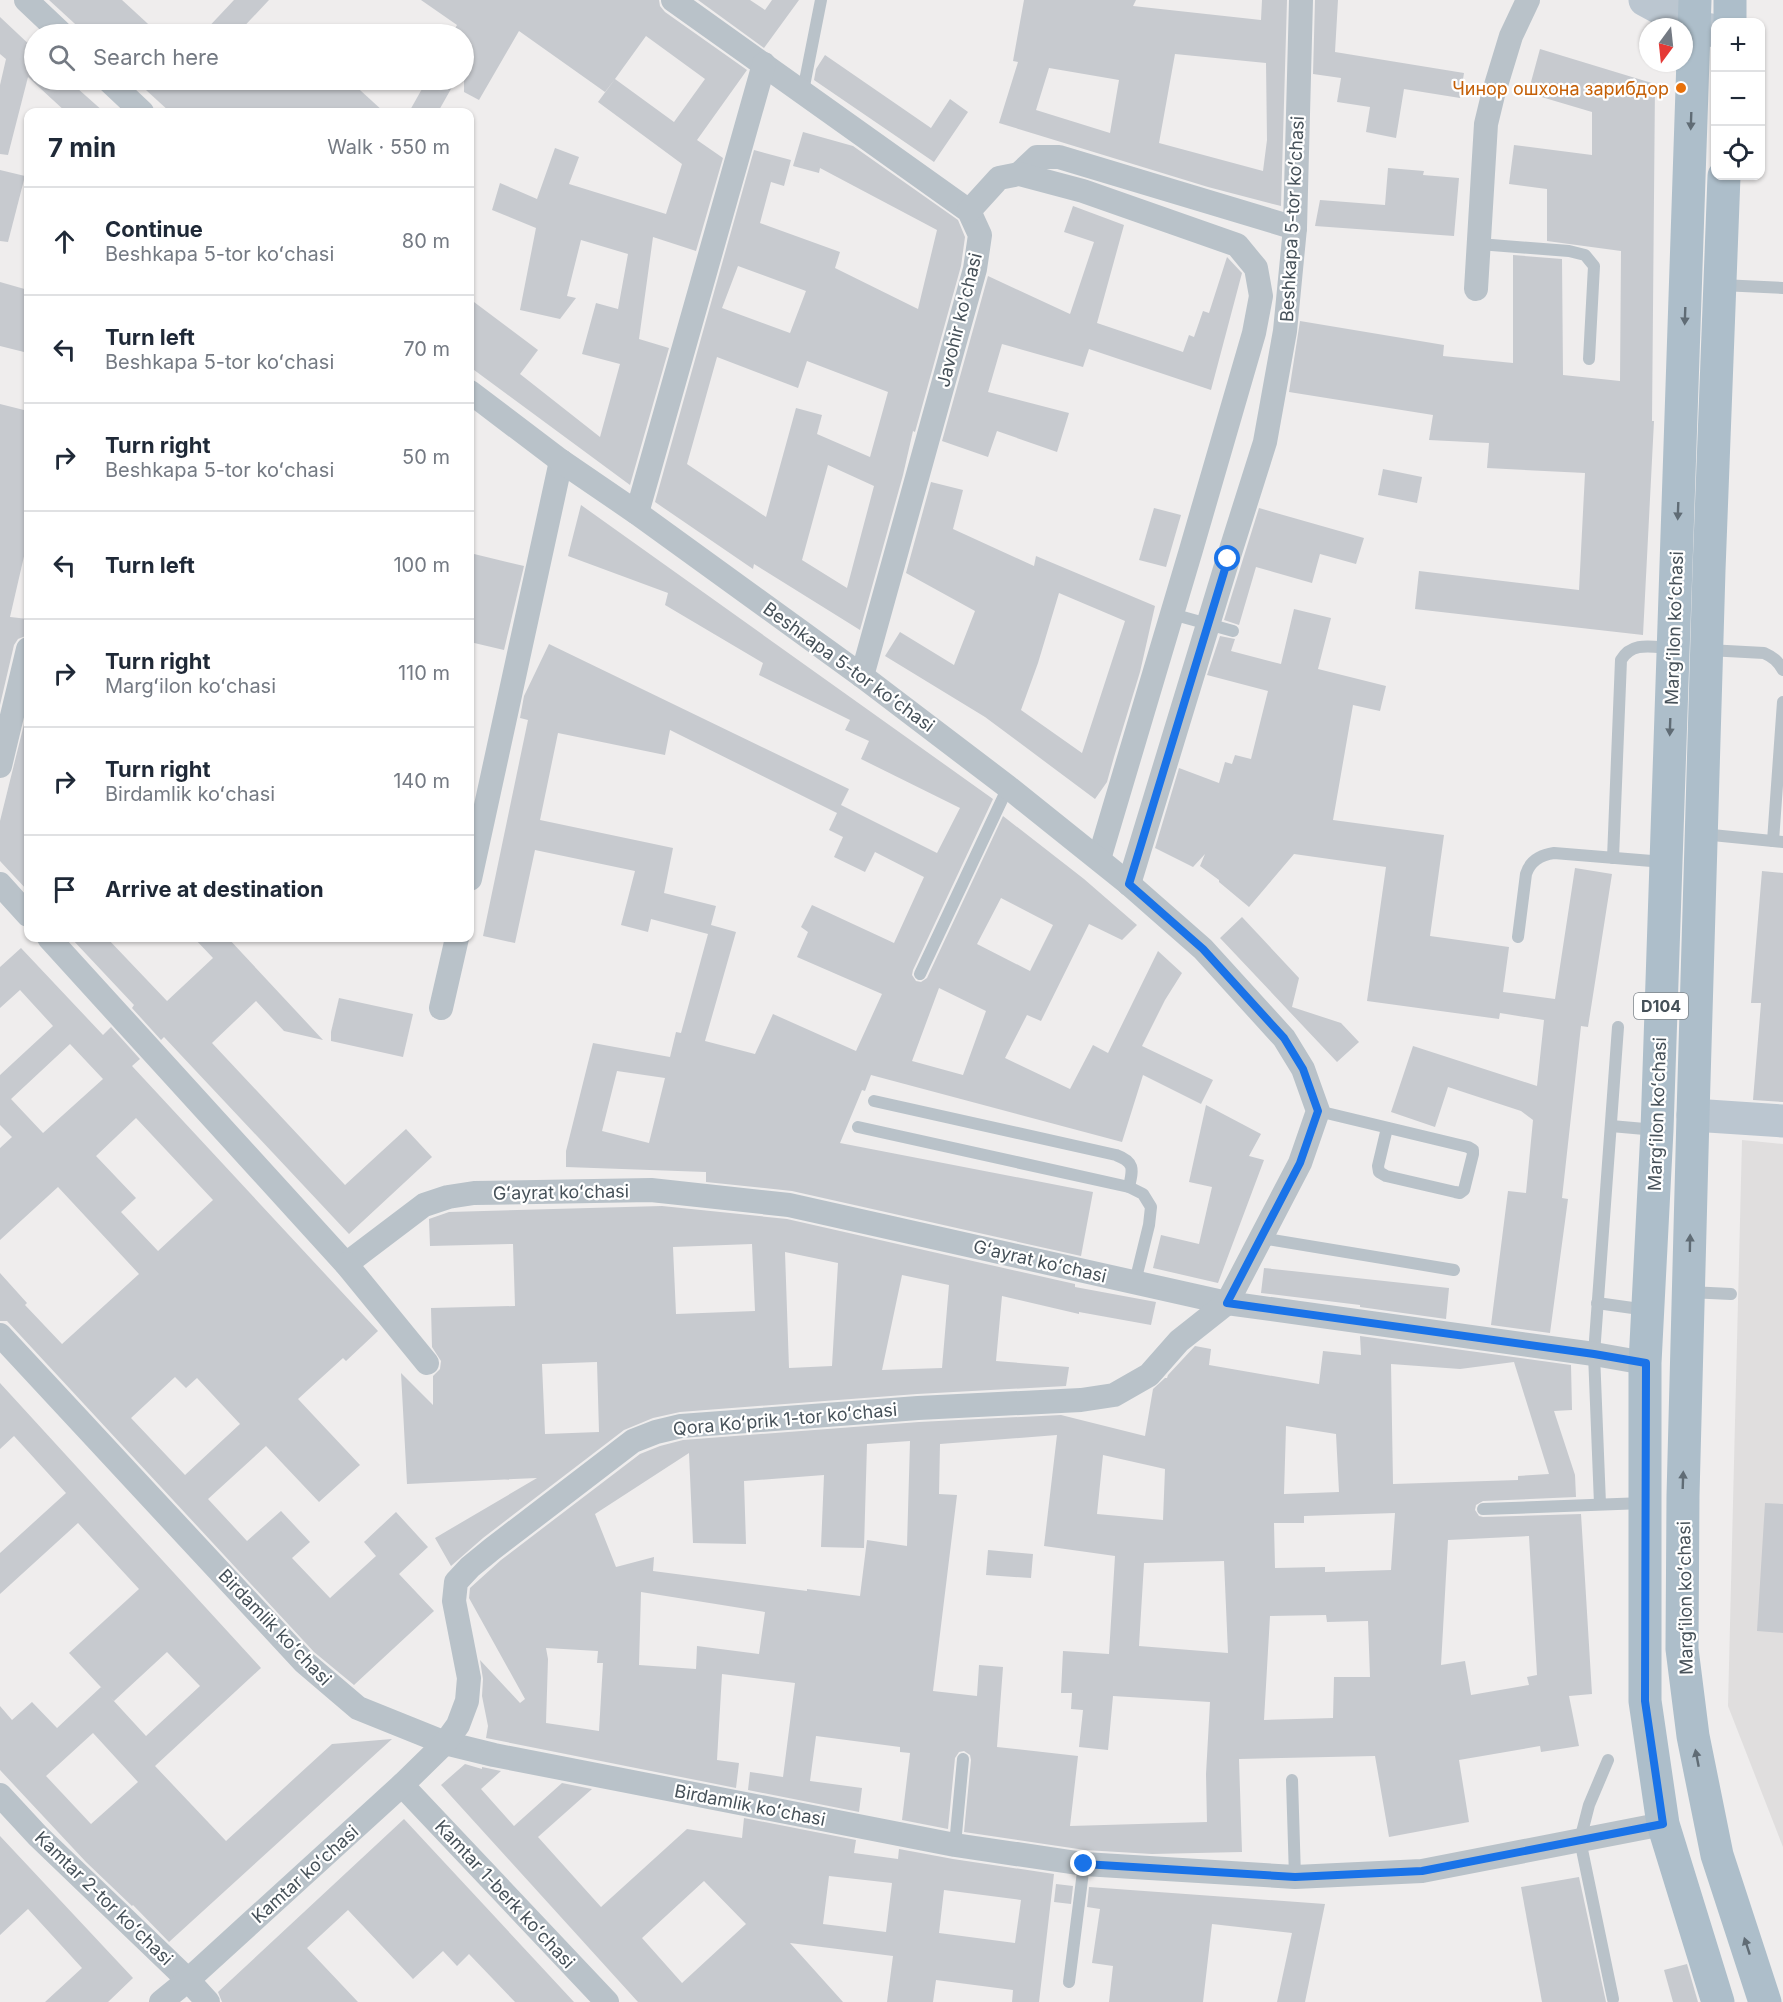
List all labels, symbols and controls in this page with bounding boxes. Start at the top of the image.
north arrow [1639,18,1693,72]
map controls [1711,18,1765,180]
button: + [1711,18,1765,72]
search box [24,24,474,90]
icon: search [45,41,78,74]
text: Search here [93,44,219,70]
button: − [1711,72,1765,126]
place label: Чинор ошхона зарибдор [1452,78,1669,99]
marker: Чинор ошхона зарибдор [1674,81,1688,95]
one-way arrow [1687,112,1696,131]
street label: Beshkapa 5-tor koʻchasi [1276,115,1308,323]
button: locate [1711,126,1765,180]
text: 7 min [48,132,116,163]
text: Walk · 550 m [327,135,450,159]
text: Continue [105,216,203,242]
icon: ahead [48,225,81,258]
text: 80 m [402,229,450,253]
text: Beshkapa 5-tor koʻchasi [105,242,334,266]
street label: Javohir ko'chasi [932,251,986,389]
one-way arrow [1680,307,1689,326]
text: Turn left [105,324,195,350]
icon: left [48,333,81,366]
text: 70 m [403,337,450,361]
text: Beshkapa 5-tor koʻchasi [105,350,334,374]
text: Turn right [105,432,211,458]
icon: right [48,441,81,474]
text: 50 m [402,445,450,469]
text: Beshkapa 5-tor koʻchasi [105,458,334,482]
one-way arrow [1673,502,1682,521]
route start [1214,545,1240,571]
icon: left [48,549,81,582]
street label: Margʻilon koʻchasi [1661,551,1687,705]
text: Turn left [105,552,195,578]
text: 100 m [393,553,450,577]
street label: Beshkapa 5-tor koʻchasi [759,598,939,736]
text: Turn right [105,648,211,674]
icon: right [48,657,81,690]
text: 110 m [398,661,450,685]
text: Margʻilon koʻchasi [105,674,276,698]
one-way arrow [1665,718,1675,737]
text: Turn right [105,756,211,782]
icon: right [48,765,81,798]
text: 140 m [393,769,450,793]
text: Birdamlik koʻchasi [105,782,275,806]
icon: arrive [48,873,81,906]
text: Arrive at destination [105,876,324,902]
road number: D104 [1634,993,1688,1019]
street label: Margʻilon koʻchasi [1644,1037,1670,1191]
street label: Gʻayrat koʻchasi [493,1180,629,1204]
one-way arrow [1685,1234,1694,1253]
street label: Gʻayrat koʻchasi [971,1235,1109,1287]
street label: Qora Koʻprik 1-tor koʻchasi [672,1399,898,1439]
one-way arrow [1679,1471,1688,1490]
street label: Margʻilon koʻchasi [1673,1521,1697,1675]
street label: Birdamlik koʻchasi [214,1565,336,1689]
one-way arrow [1692,1749,1702,1767]
street label: Birdamlik koʻchasi [673,1780,827,1830]
street label: Kamtar 1-berk koʻchasi [431,1816,579,1972]
street label: Kamtar koʻchasi [247,1821,363,1927]
street label: Kamtar 2-tor koʻchasi [31,1827,177,1969]
route end [1070,1850,1096,1876]
one-way arrow [1741,1937,1751,1955]

